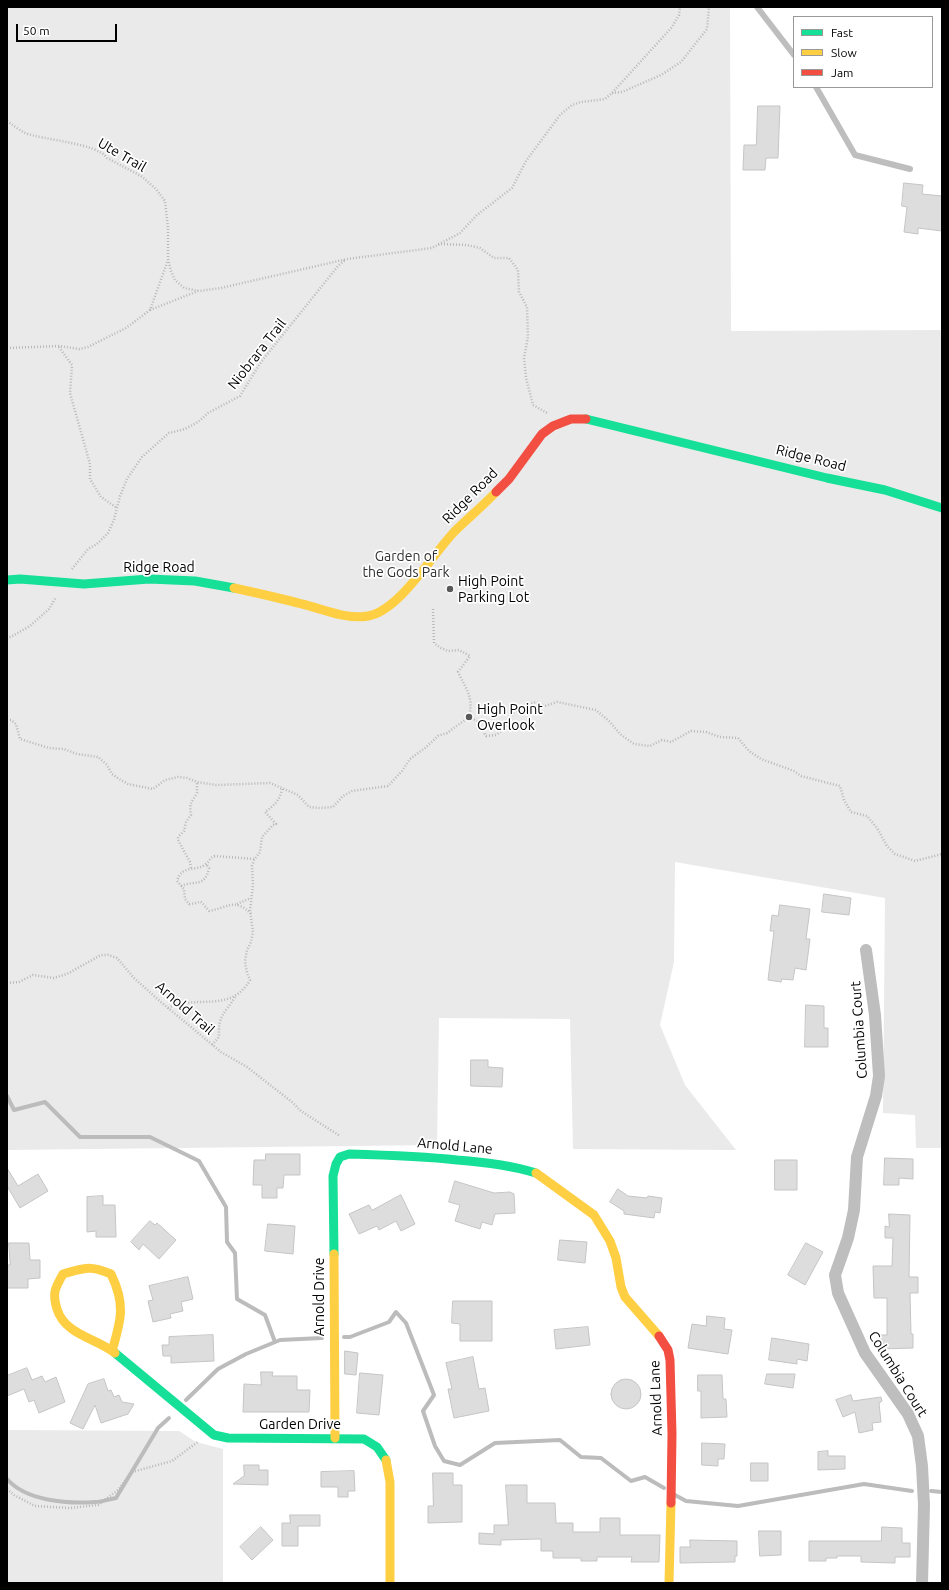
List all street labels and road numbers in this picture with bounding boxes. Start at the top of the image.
street label: Ute Trail [95,135,149,175]
street label: Niobrara Trail [224,315,290,393]
street label: Ridge Road [774,441,848,475]
street label: Ridge Road [439,465,501,527]
street label: Ridge Road [123,559,195,575]
street label: Arnold Trail [152,978,218,1038]
street label: Columbia Court [847,981,871,1079]
street label: Arnold Lane [417,1134,493,1158]
street label: Arnold Drive [311,1258,327,1336]
street label: Columbia Court [865,1328,931,1420]
street label: Arnold Lane [646,1360,666,1436]
street label: Garden Drive [259,1416,341,1432]

